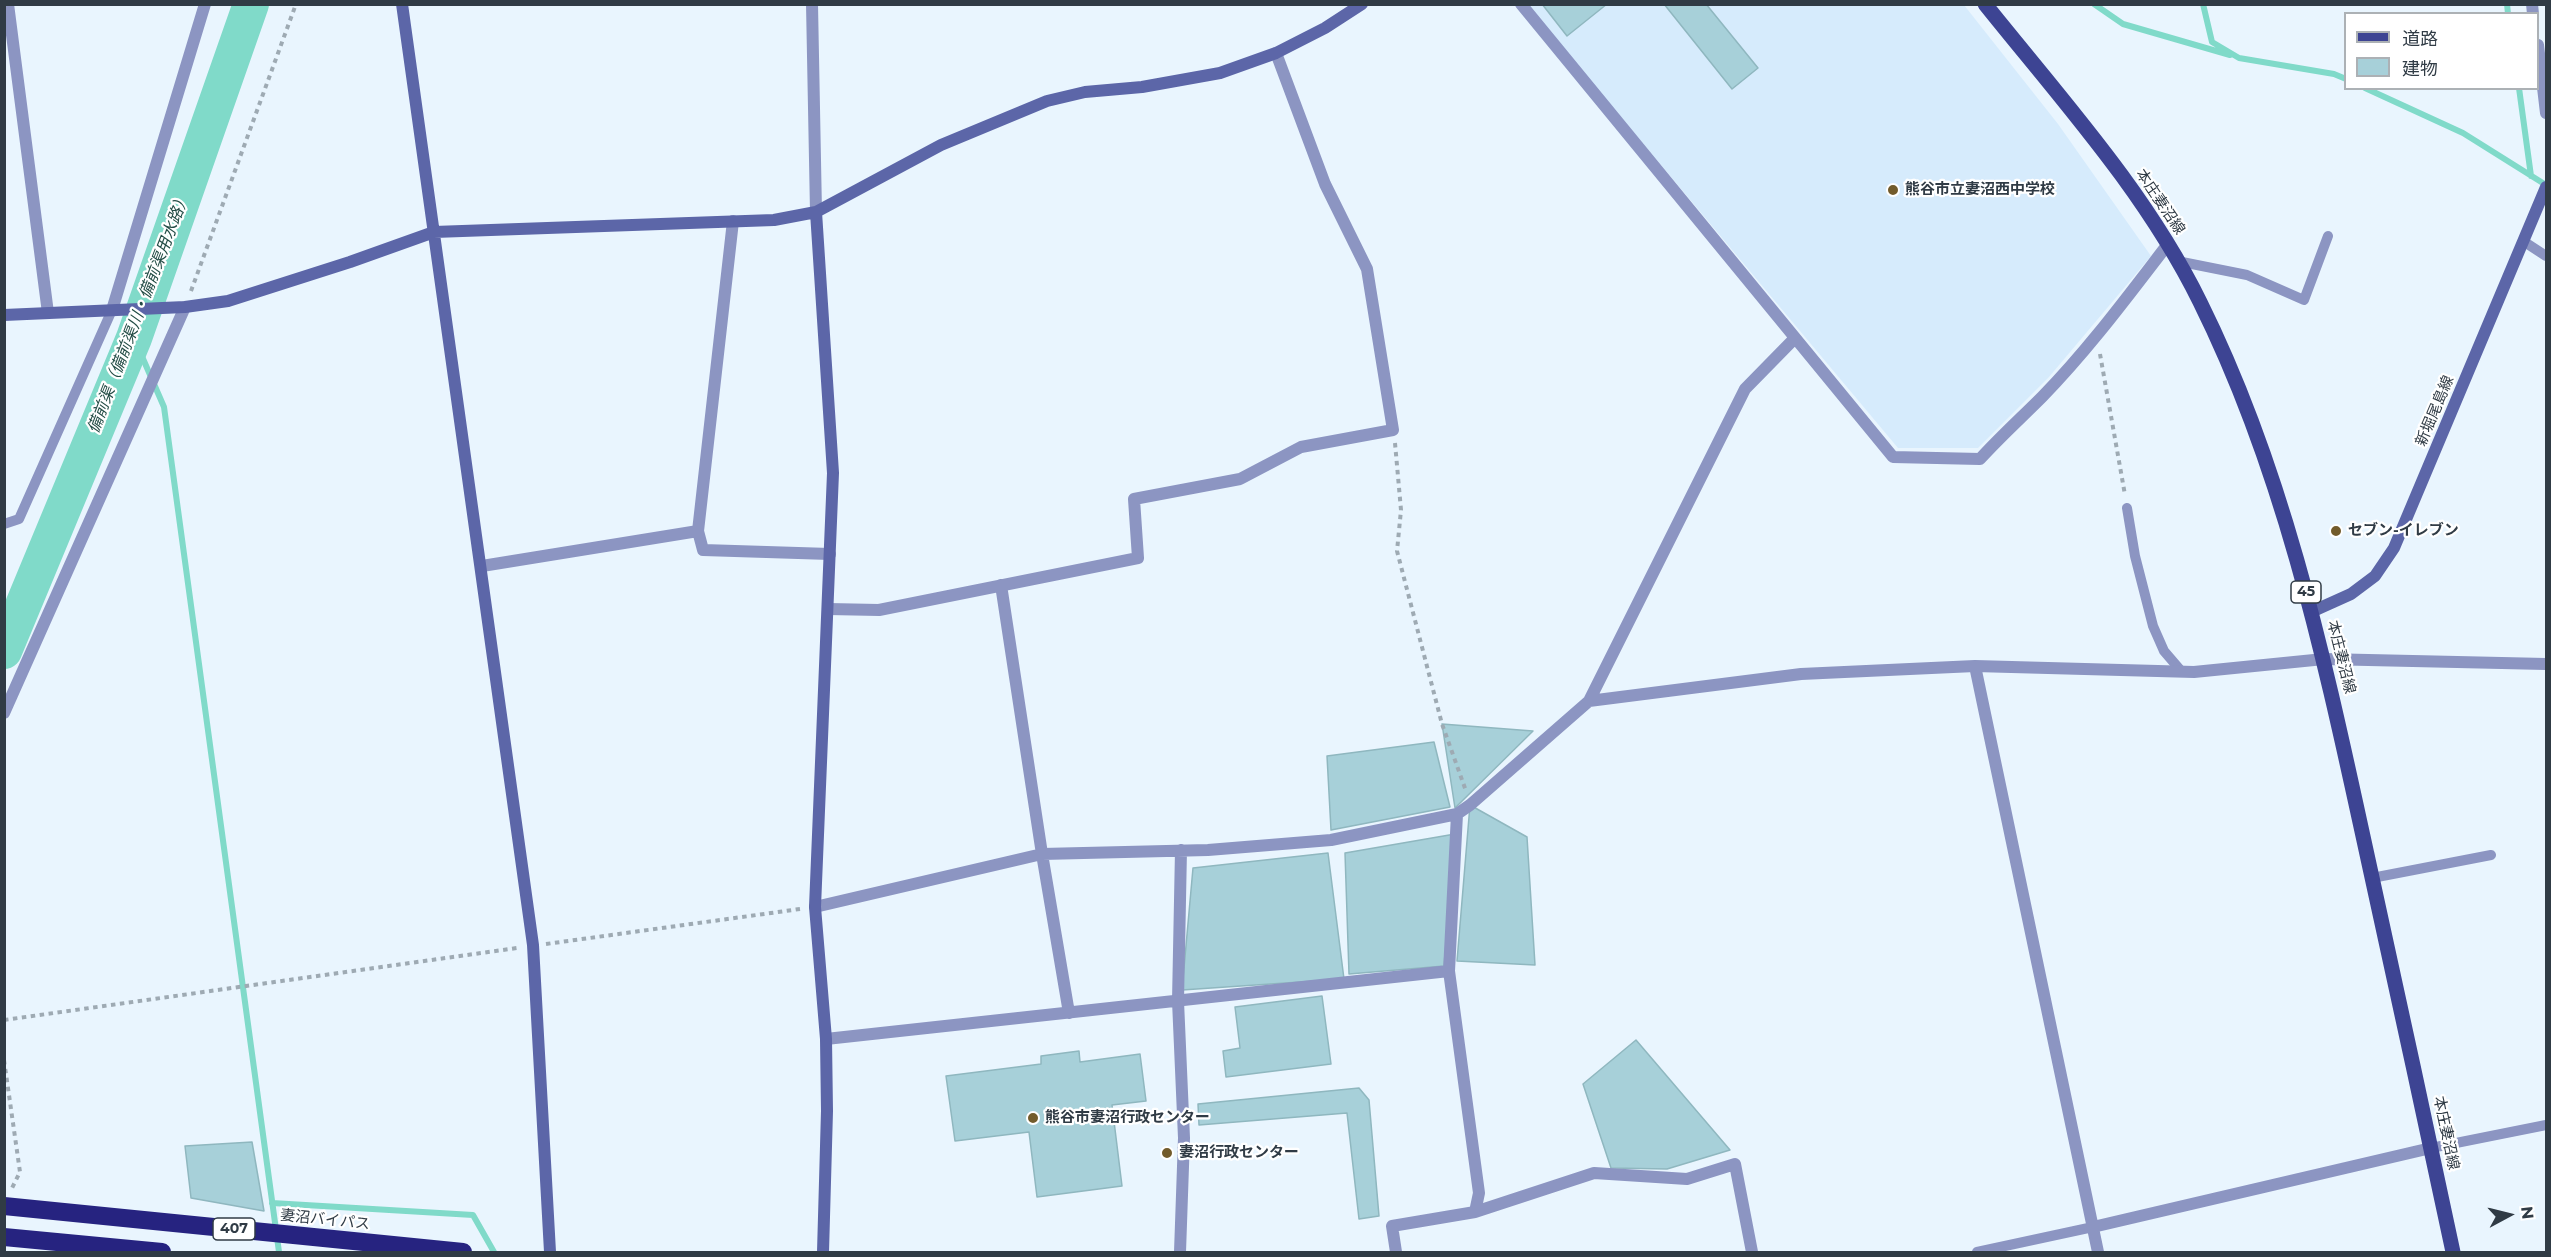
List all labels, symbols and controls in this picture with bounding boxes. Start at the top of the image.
legend [2344,12,2539,90]
text: 道路 [2402,28,2438,50]
text: 建物 [2402,58,2438,80]
street label: 本庄妻沼線 [2132,166,2188,238]
place label: 熊谷市立妻沼西中学校 [1905,181,2055,199]
marker: 熊谷市立妻沼西中学校 [1886,183,1900,197]
water label: 備前渠（備前渠川・備前渠用水路） [84,190,194,436]
street label: 新堀尾島線 [2412,373,2458,449]
place label: セブン-イレブン [2348,522,2459,540]
marker: セブン-イレブン [2329,524,2343,538]
road number: 45 [2291,581,2321,603]
street label: 本庄妻沼線 [2323,618,2359,696]
street label: 本庄妻沼線 [2429,1094,2463,1172]
place label: 熊谷市妻沼行政センター [1045,1109,1210,1127]
marker: 熊谷市妻沼行政センター [1026,1111,1040,1125]
place label: 妻沼行政センター [1179,1144,1299,1162]
marker: 妻沼行政センター [1160,1146,1174,1160]
north arrow [2479,1185,2539,1245]
text: N [2517,1205,2538,1220]
street label: 妻沼バイパス [279,1206,371,1234]
road number: 407 [213,1218,255,1240]

